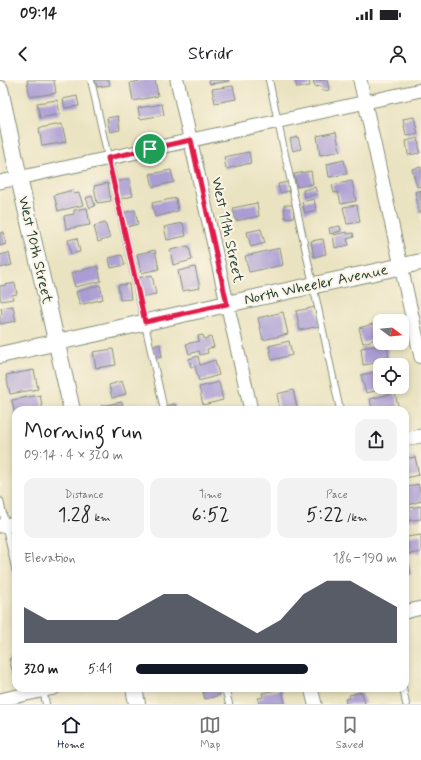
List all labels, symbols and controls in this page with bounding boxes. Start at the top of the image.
text: 09:14 [20,4,57,24]
text: Stridr [188,42,233,66]
icon: back [12,43,34,65]
icon: person [387,43,409,65]
pin [133,132,167,166]
icon: arrive [139,138,161,160]
street label: West 11th Street [206,175,248,285]
street label: West 10th Street [13,194,57,306]
street label: North Wheeler Avenue [242,260,390,310]
north arrow [373,314,409,350]
map controls [373,314,409,394]
button: locate [373,358,409,394]
text: Morning run [24,418,143,446]
button: share [355,419,397,461]
text: 09:14 · 4 × 320 m [24,447,123,464]
text: Distance [65,488,104,502]
text: Time [199,488,222,502]
text: Pace [326,488,348,502]
text: 1.28 [58,502,92,529]
text: 6:52 [191,502,230,529]
text: 5:22 [306,502,344,529]
text: km [92,511,111,525]
text: /km [344,511,368,525]
text: Elevation [24,550,75,567]
text: 186–190 m [333,550,397,567]
text: 320 m [24,661,58,678]
text: 5:41 [88,661,112,678]
tab: Home [57,714,85,752]
tab: Map [199,714,221,752]
tab: Saved [336,714,364,752]

